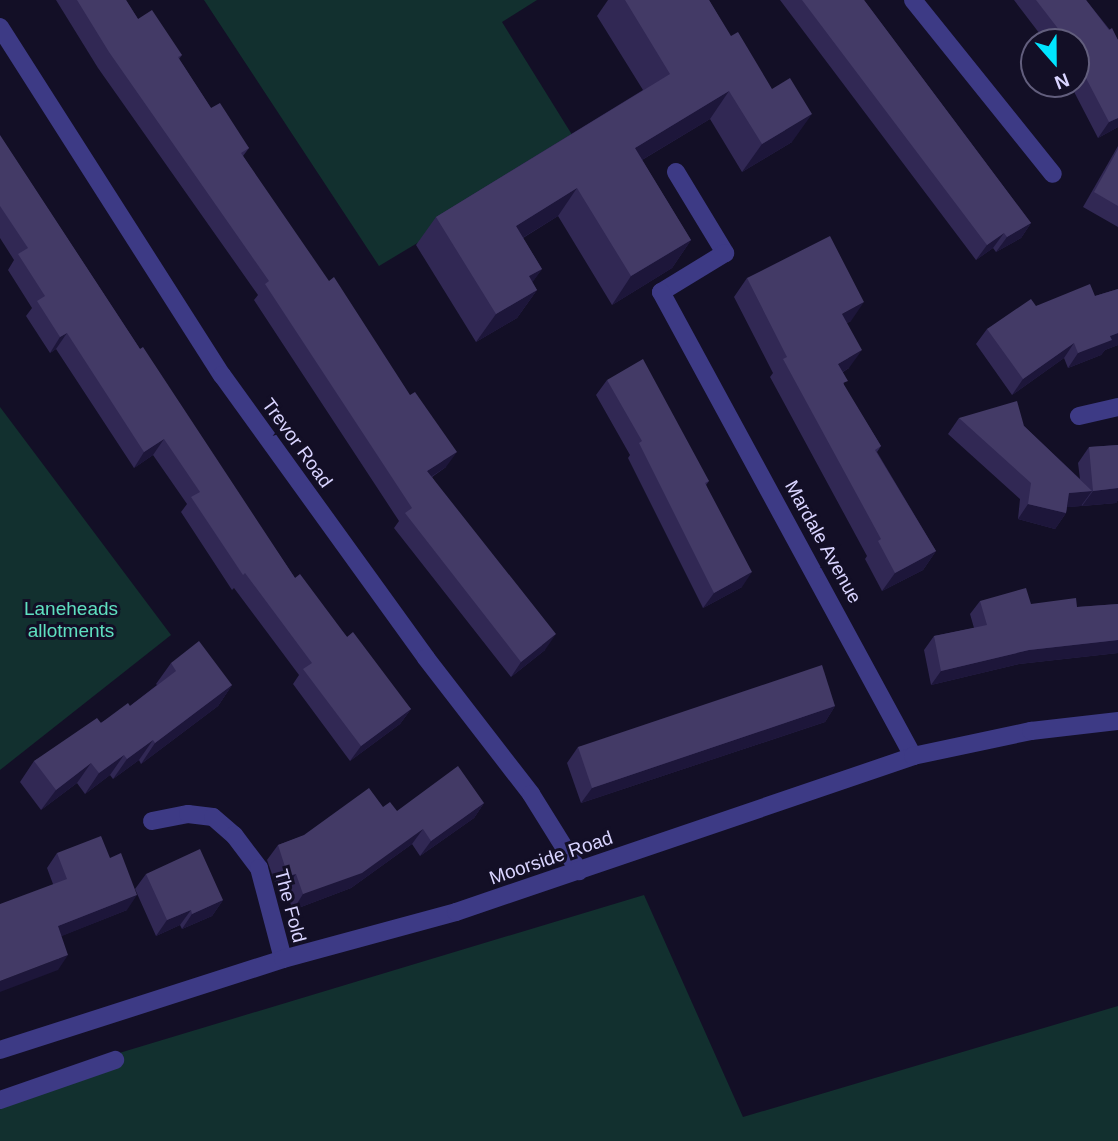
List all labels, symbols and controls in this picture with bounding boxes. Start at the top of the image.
north arrow [1020,28,1090,98]
text: N [1052,69,1072,93]
street label: Trevor Road [257,394,337,492]
street label: Mardale Avenue [780,476,866,608]
park label: Laneheads allotments [24,598,118,642]
street label: Moorside Road [486,826,616,890]
street label: The Fold [269,867,311,945]

